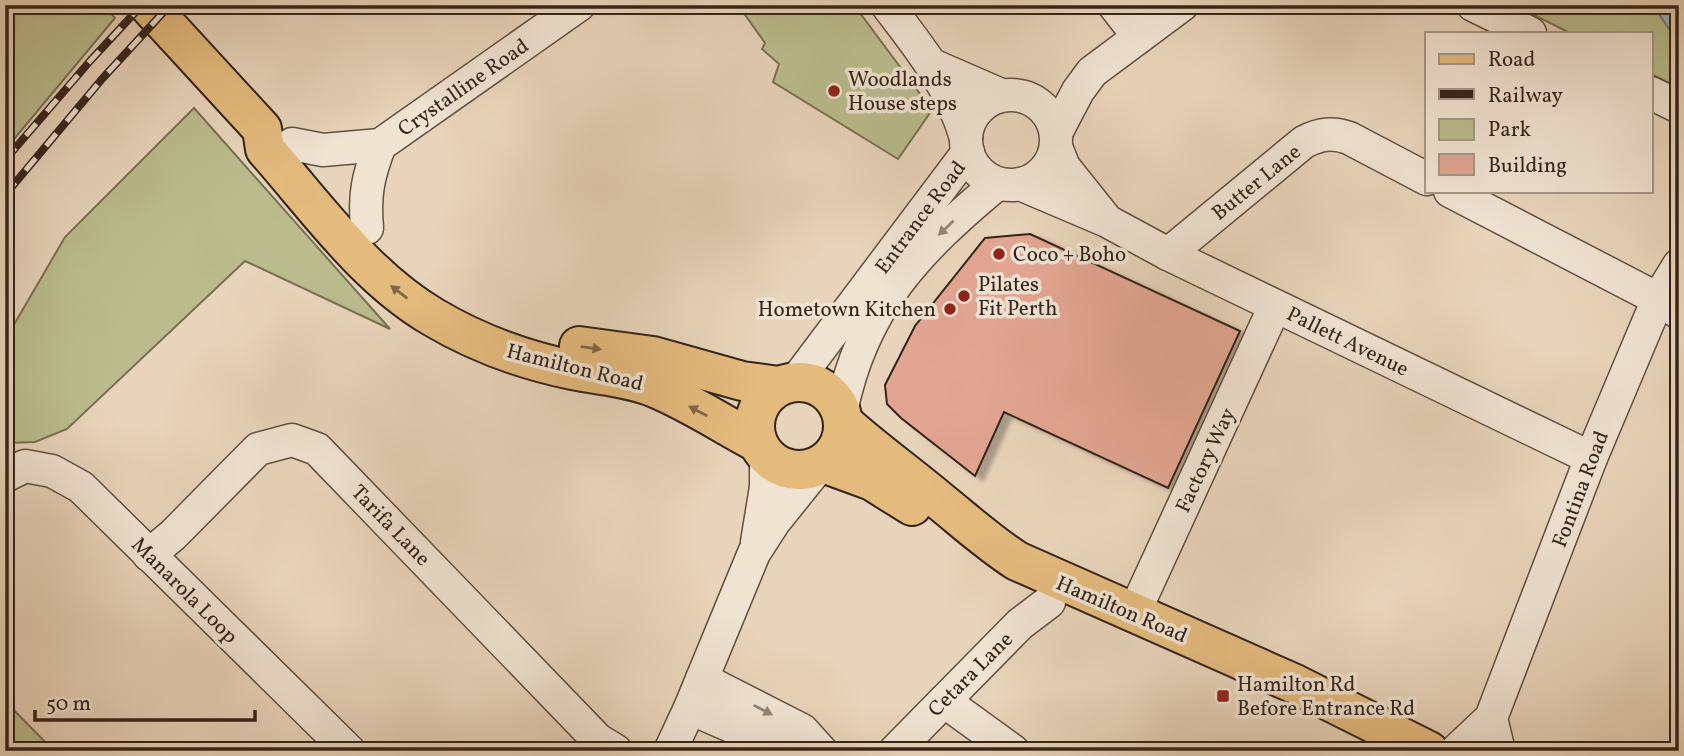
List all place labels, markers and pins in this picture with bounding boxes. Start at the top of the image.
place label: Woodlands House steps [848,66,957,119]
marker: Woodlands House steps [826,83,842,99]
place label: Coco + Boho [1013,241,1126,270]
marker: Coco + Boho [991,246,1007,262]
place label: Pilates Fit Perth [978,271,1057,324]
marker: Pilates Fit Perth [956,288,972,304]
place label: Hometown Kitchen [758,296,936,325]
marker: Hometown Kitchen [942,301,958,317]
place label: Hamilton Rd Before Entrance Rd [1237,671,1415,724]
marker: Hamilton Rd Before Entrance Rd [1215,688,1231,704]

